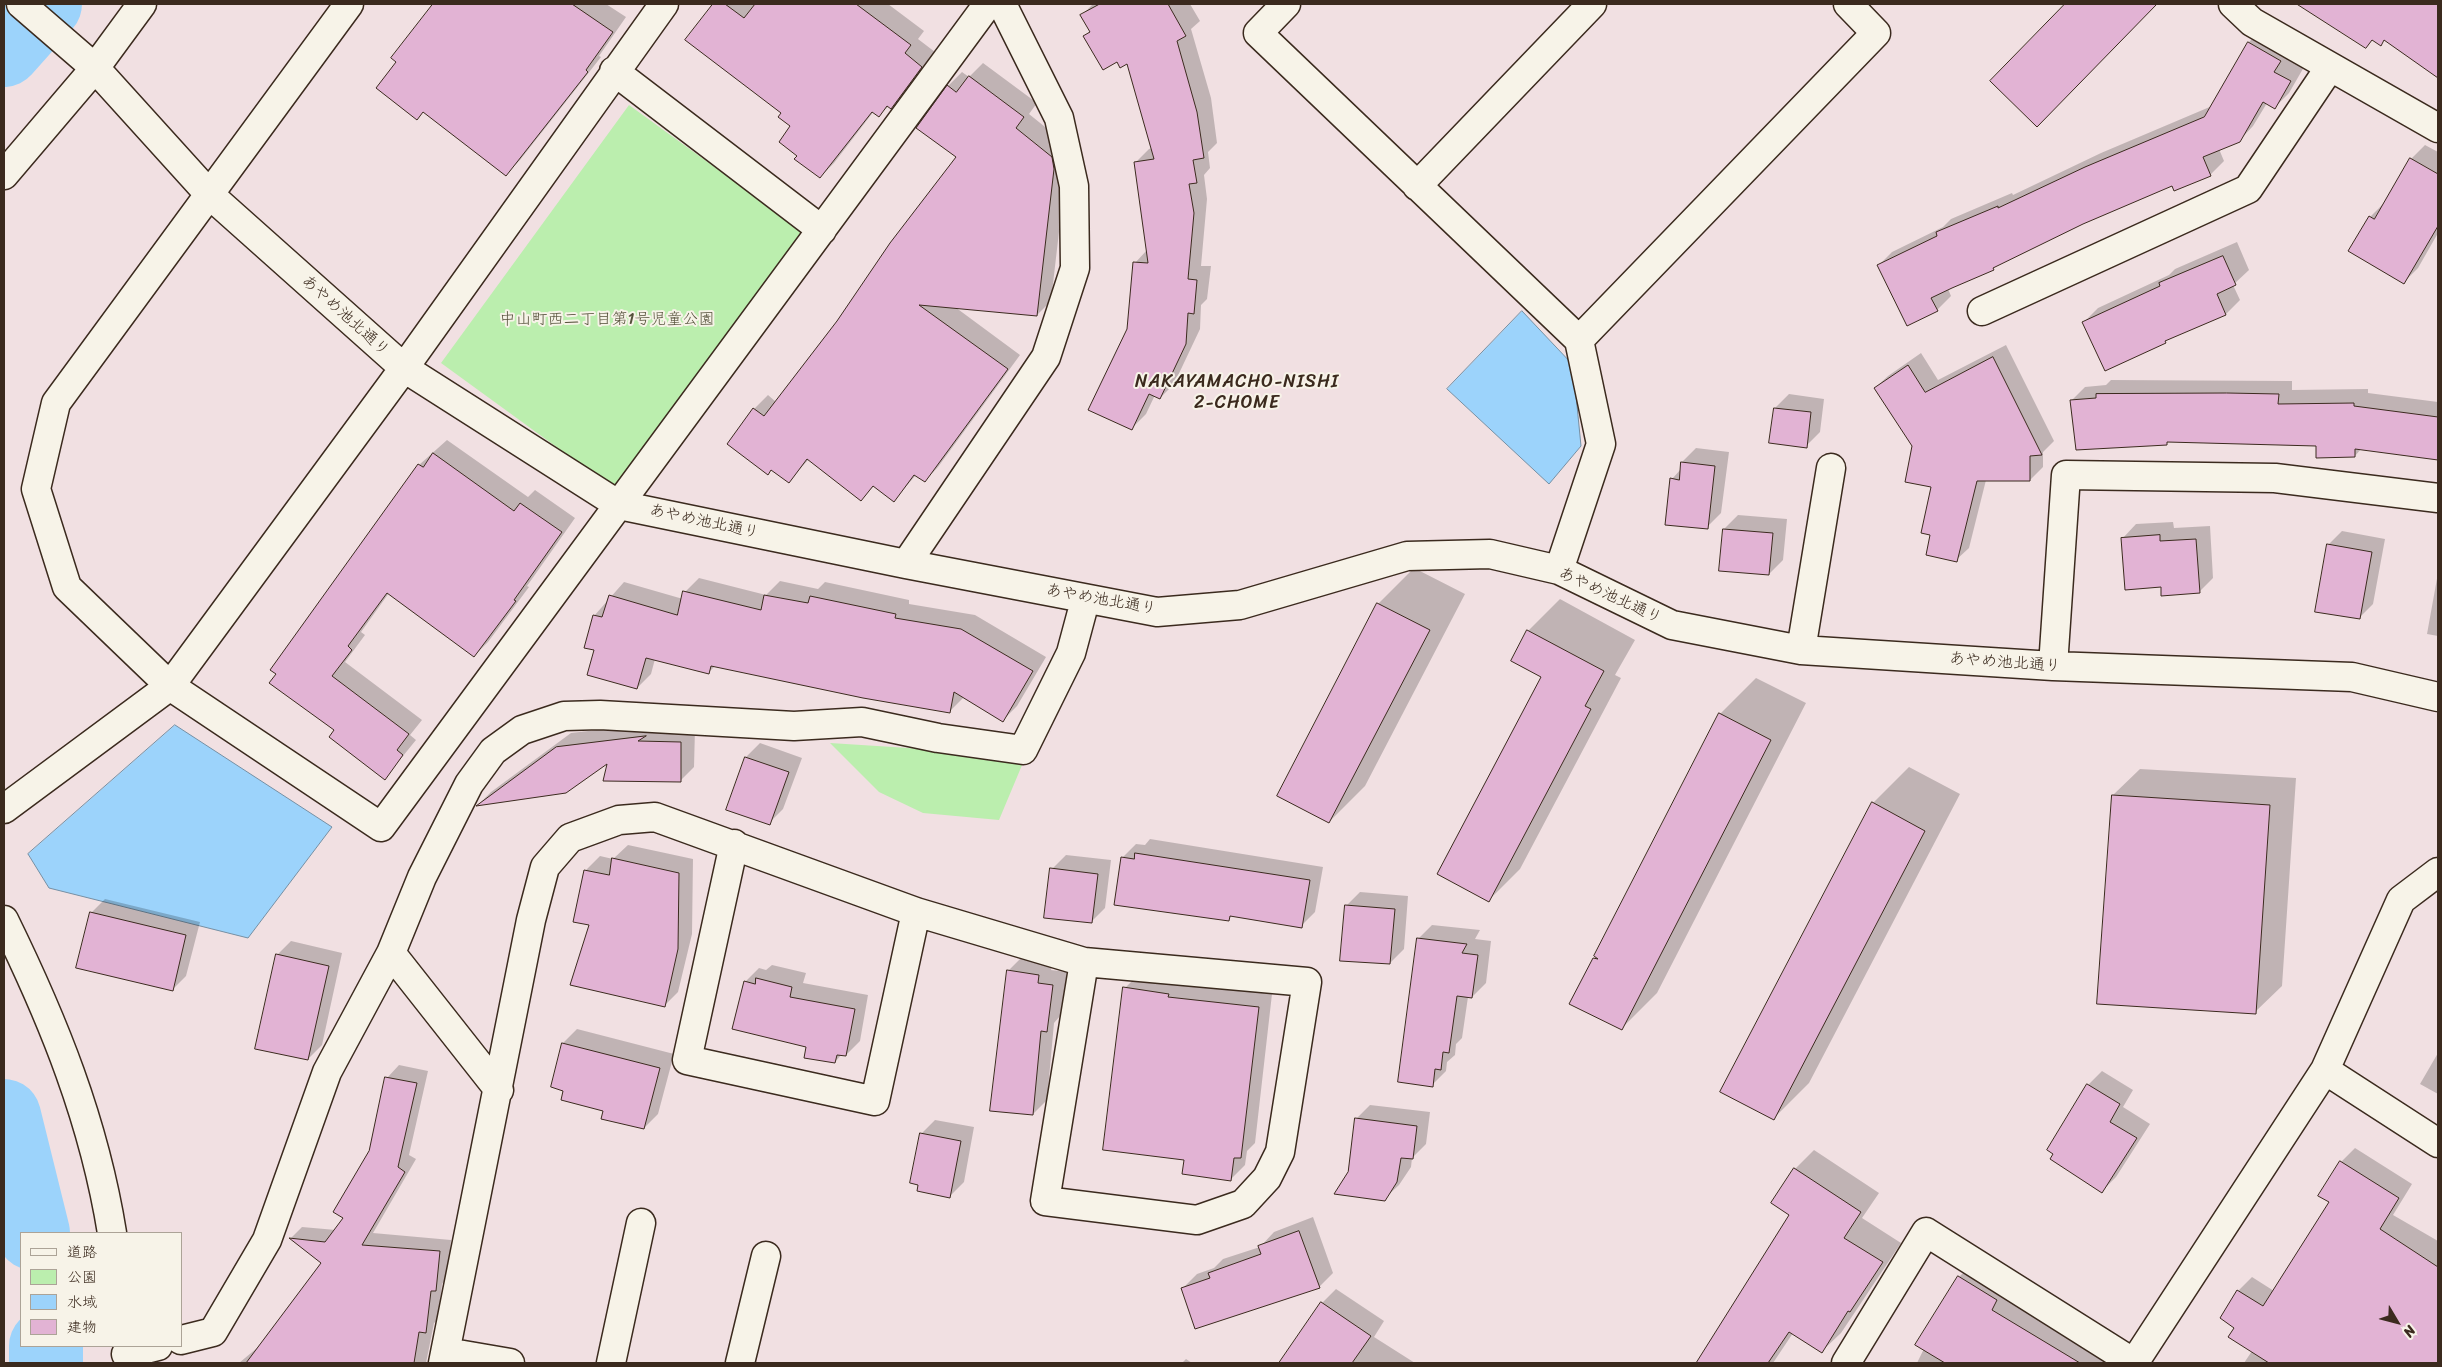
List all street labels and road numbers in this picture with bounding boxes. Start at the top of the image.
street label: あやめ池北通り [297,271,393,361]
street label: あやめ池北通り [647,501,761,543]
street label: あやめ池北通り [1555,564,1665,628]
street label: あやめ池北通り [1044,581,1158,619]
street label: あやめ池北通り [1948,650,2062,676]

